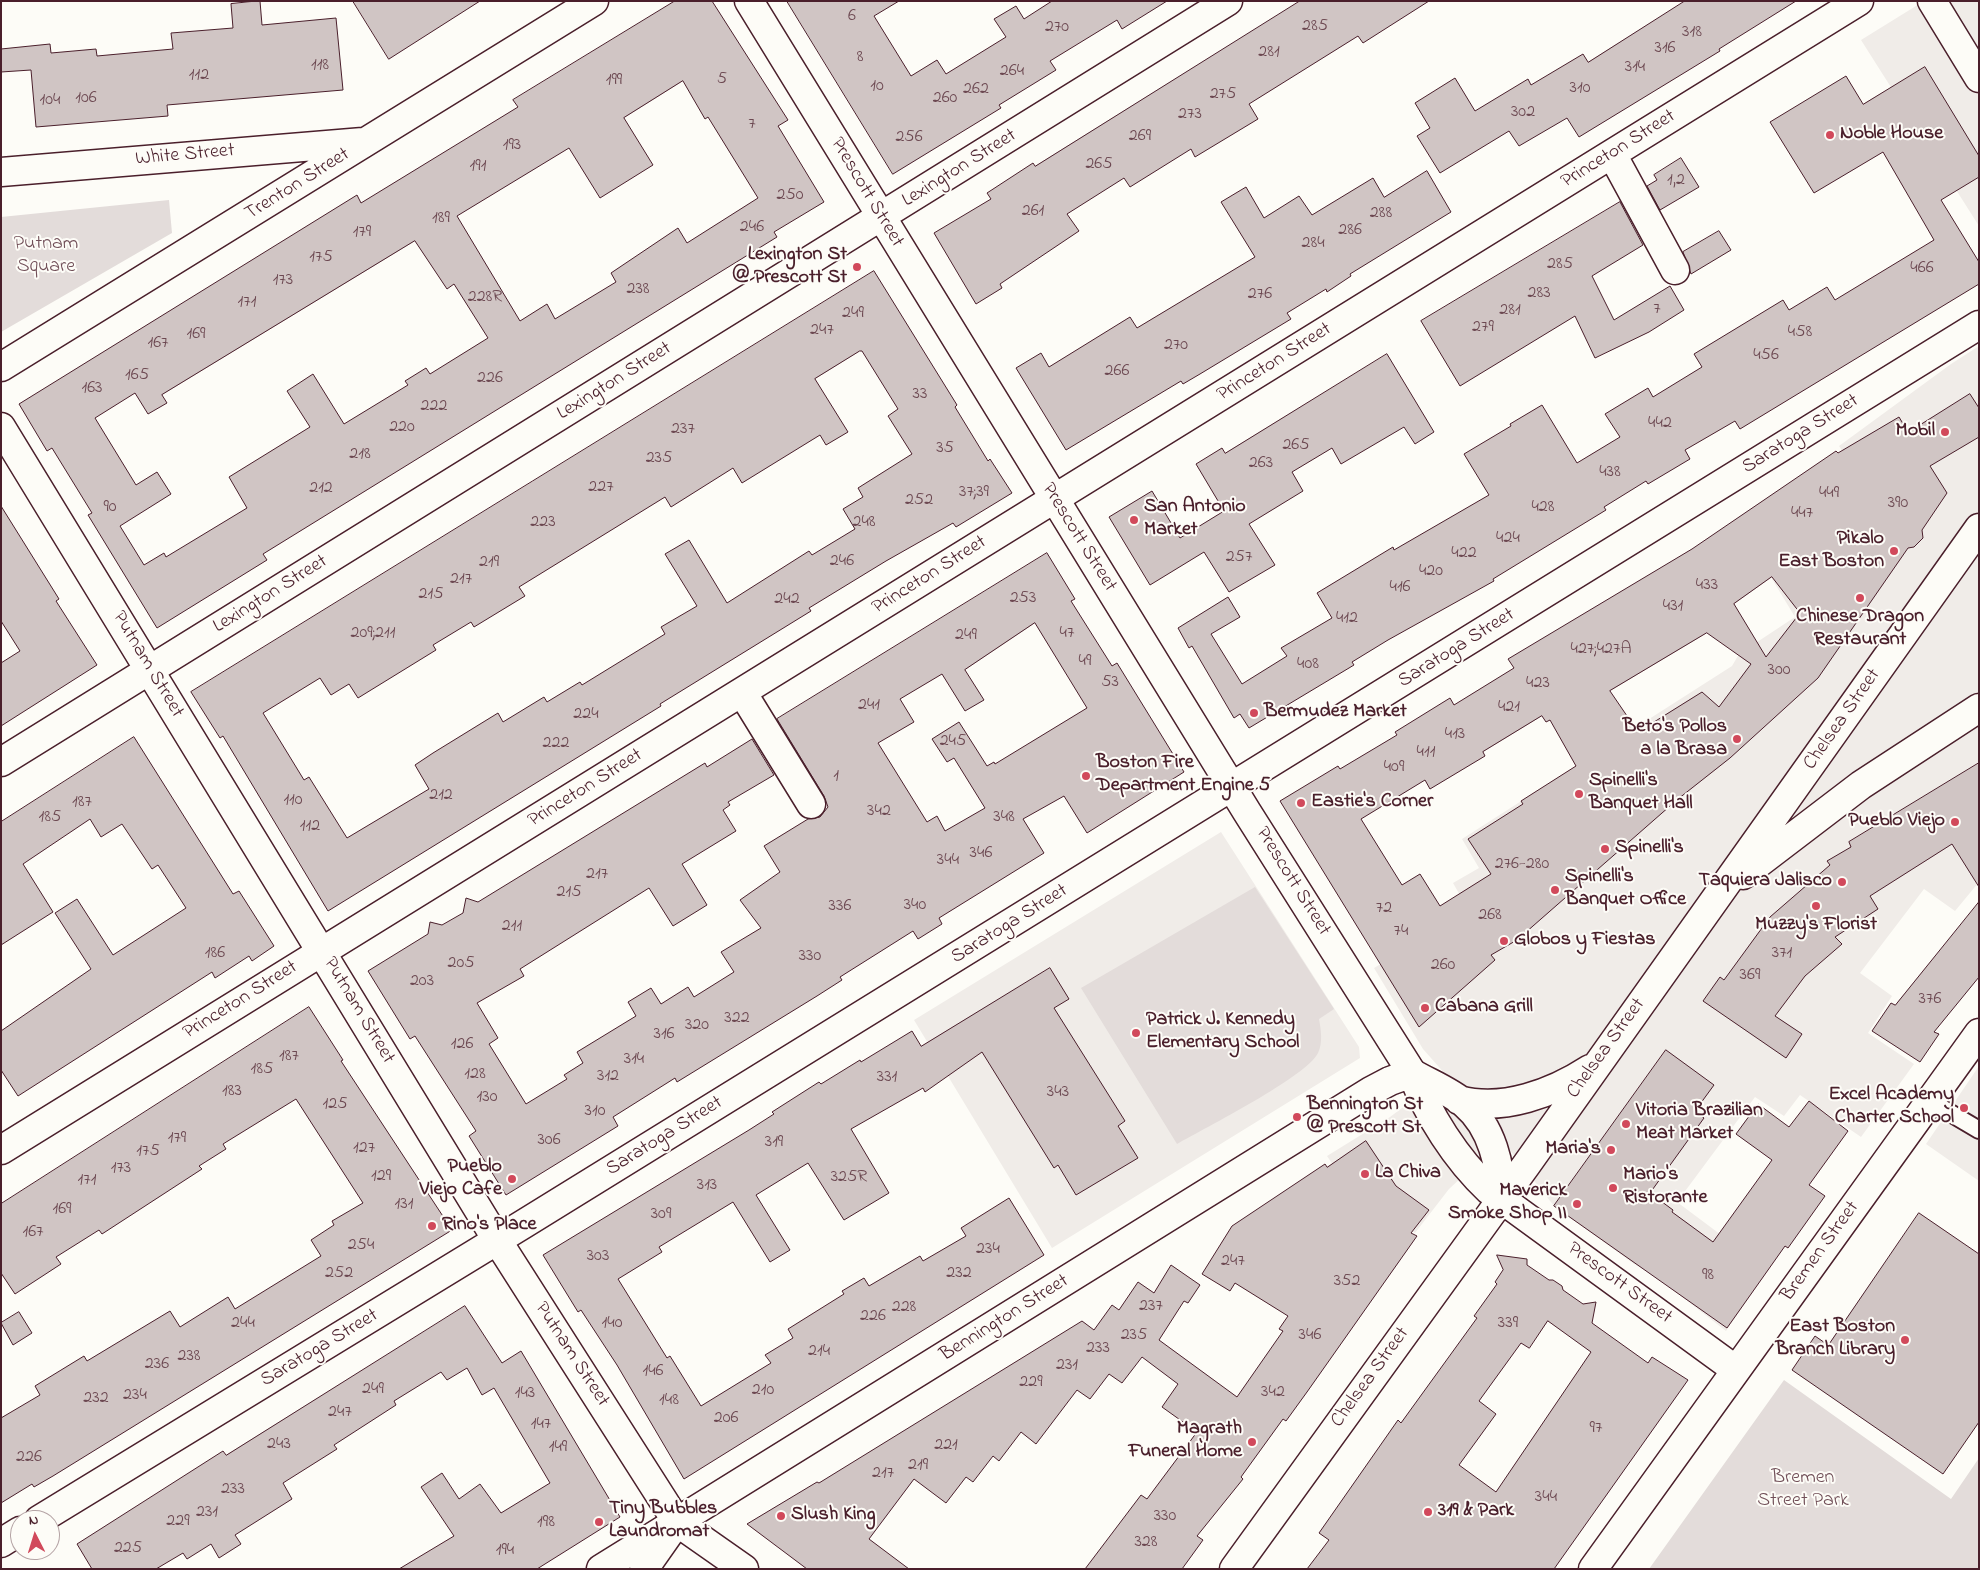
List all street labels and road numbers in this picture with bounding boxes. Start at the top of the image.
street label: Princeton Street [1557,105,1681,195]
street label: Lexington Street [898,124,1022,214]
street label: Prescott Street [824,134,908,252]
street label: White Street [134,140,236,172]
street label: Trenton Street [241,143,355,227]
street label: Princeton Street [1213,318,1337,408]
street label: Lexington Street [553,337,677,427]
street label: Saratoga Street [1738,390,1864,480]
street label: Prescott Street [1035,479,1121,597]
street label: Princeton Street [868,531,992,621]
street label: Lexington Street [209,550,333,640]
street label: Saratoga Street [1394,604,1520,694]
street label: Putnam Street [106,607,188,723]
street label: Chelsea Street [1799,665,1887,775]
street label: Princeton Street [524,744,648,834]
street label: Prescott Street [1249,823,1335,941]
street label: Saratoga Street [947,880,1073,970]
street label: Putnam Street [317,953,399,1069]
street label: Princeton Street [179,956,303,1046]
street label: Chelsea Street [1563,994,1651,1104]
street label: Saratoga Street [602,1092,728,1182]
street label: Bremen Street [1777,1197,1865,1307]
street label: Prescott Street [1562,1238,1676,1330]
street label: Bennington Street [936,1270,1074,1368]
street label: Putnam Street [528,1298,614,1412]
street label: Saratoga Street [257,1304,383,1394]
street label: Chelsea Street [1327,1323,1415,1433]

